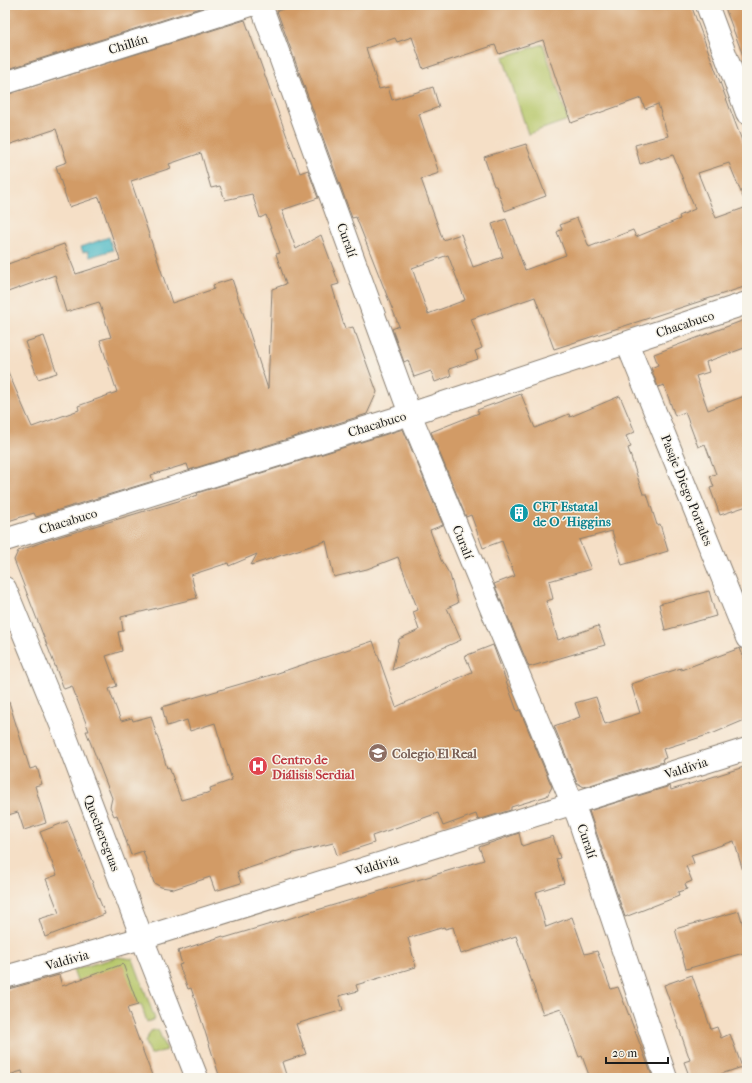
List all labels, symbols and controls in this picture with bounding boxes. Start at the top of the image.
street label: Chillán [106,31,150,57]
street label: Curalí [334,221,360,259]
street label: Chacabuco [654,307,716,340]
street label: Chacabuco [346,408,408,440]
street label: Pasaje Diego Portales [658,432,716,548]
place label: CFT Estatal de O´Higgins [533,499,611,530]
building icon: CFT Estatal de O´Higgins [508,502,530,524]
street label: Chacabuco [37,505,99,537]
street label: Curalí [449,523,477,561]
school or university icon: Colegio El Real [367,742,389,764]
place label: Colegio El Real [392,746,477,762]
place label: Centro de Diálisis Serdial [272,752,355,782]
street label: Valdivia [662,754,710,782]
hospital icon: Centro de Diálisis Serdial [247,755,269,777]
street label: Quechereguas [81,793,123,873]
street label: Curalí [574,822,600,860]
street label: Valdivia [353,851,401,879]
street label: Valdivia [43,946,91,974]
scale bar [606,1039,668,1065]
text: 20 m [612,1046,637,1060]

